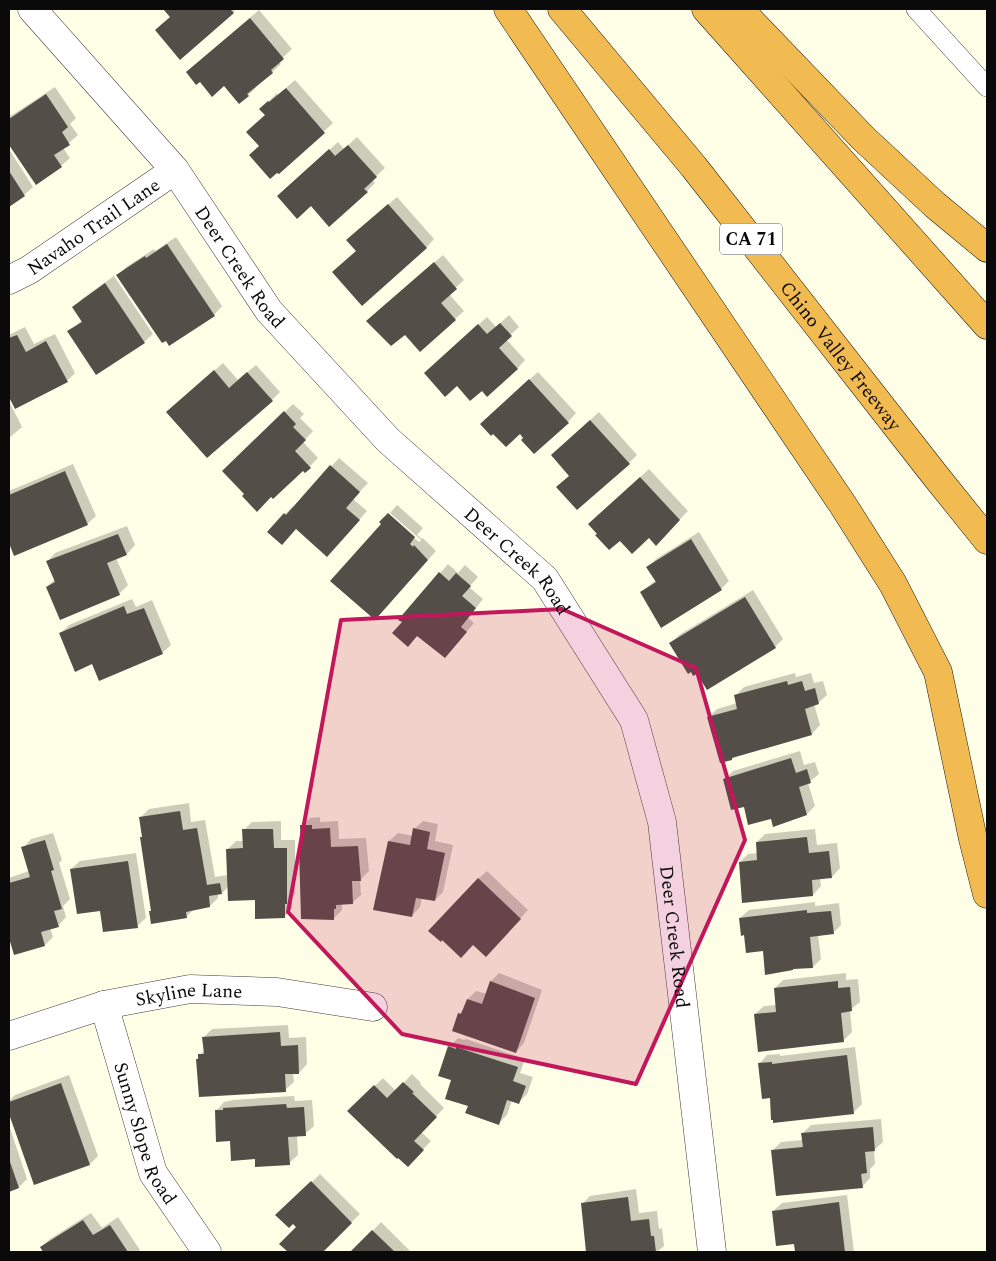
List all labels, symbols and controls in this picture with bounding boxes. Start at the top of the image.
street label: Navaho Trail Lane [21,171,166,283]
street label: Deer Creek Road [187,200,291,336]
road number: CA 71 [720,223,782,254]
street label: Chino Valley Freeway [772,275,908,438]
street label: Deer Creek Road [457,501,577,621]
street label: Deer Creek Road [651,864,697,1010]
street label: Skyline Lane [133,976,243,1015]
street label: Sunny Slope Road [105,1059,184,1211]

